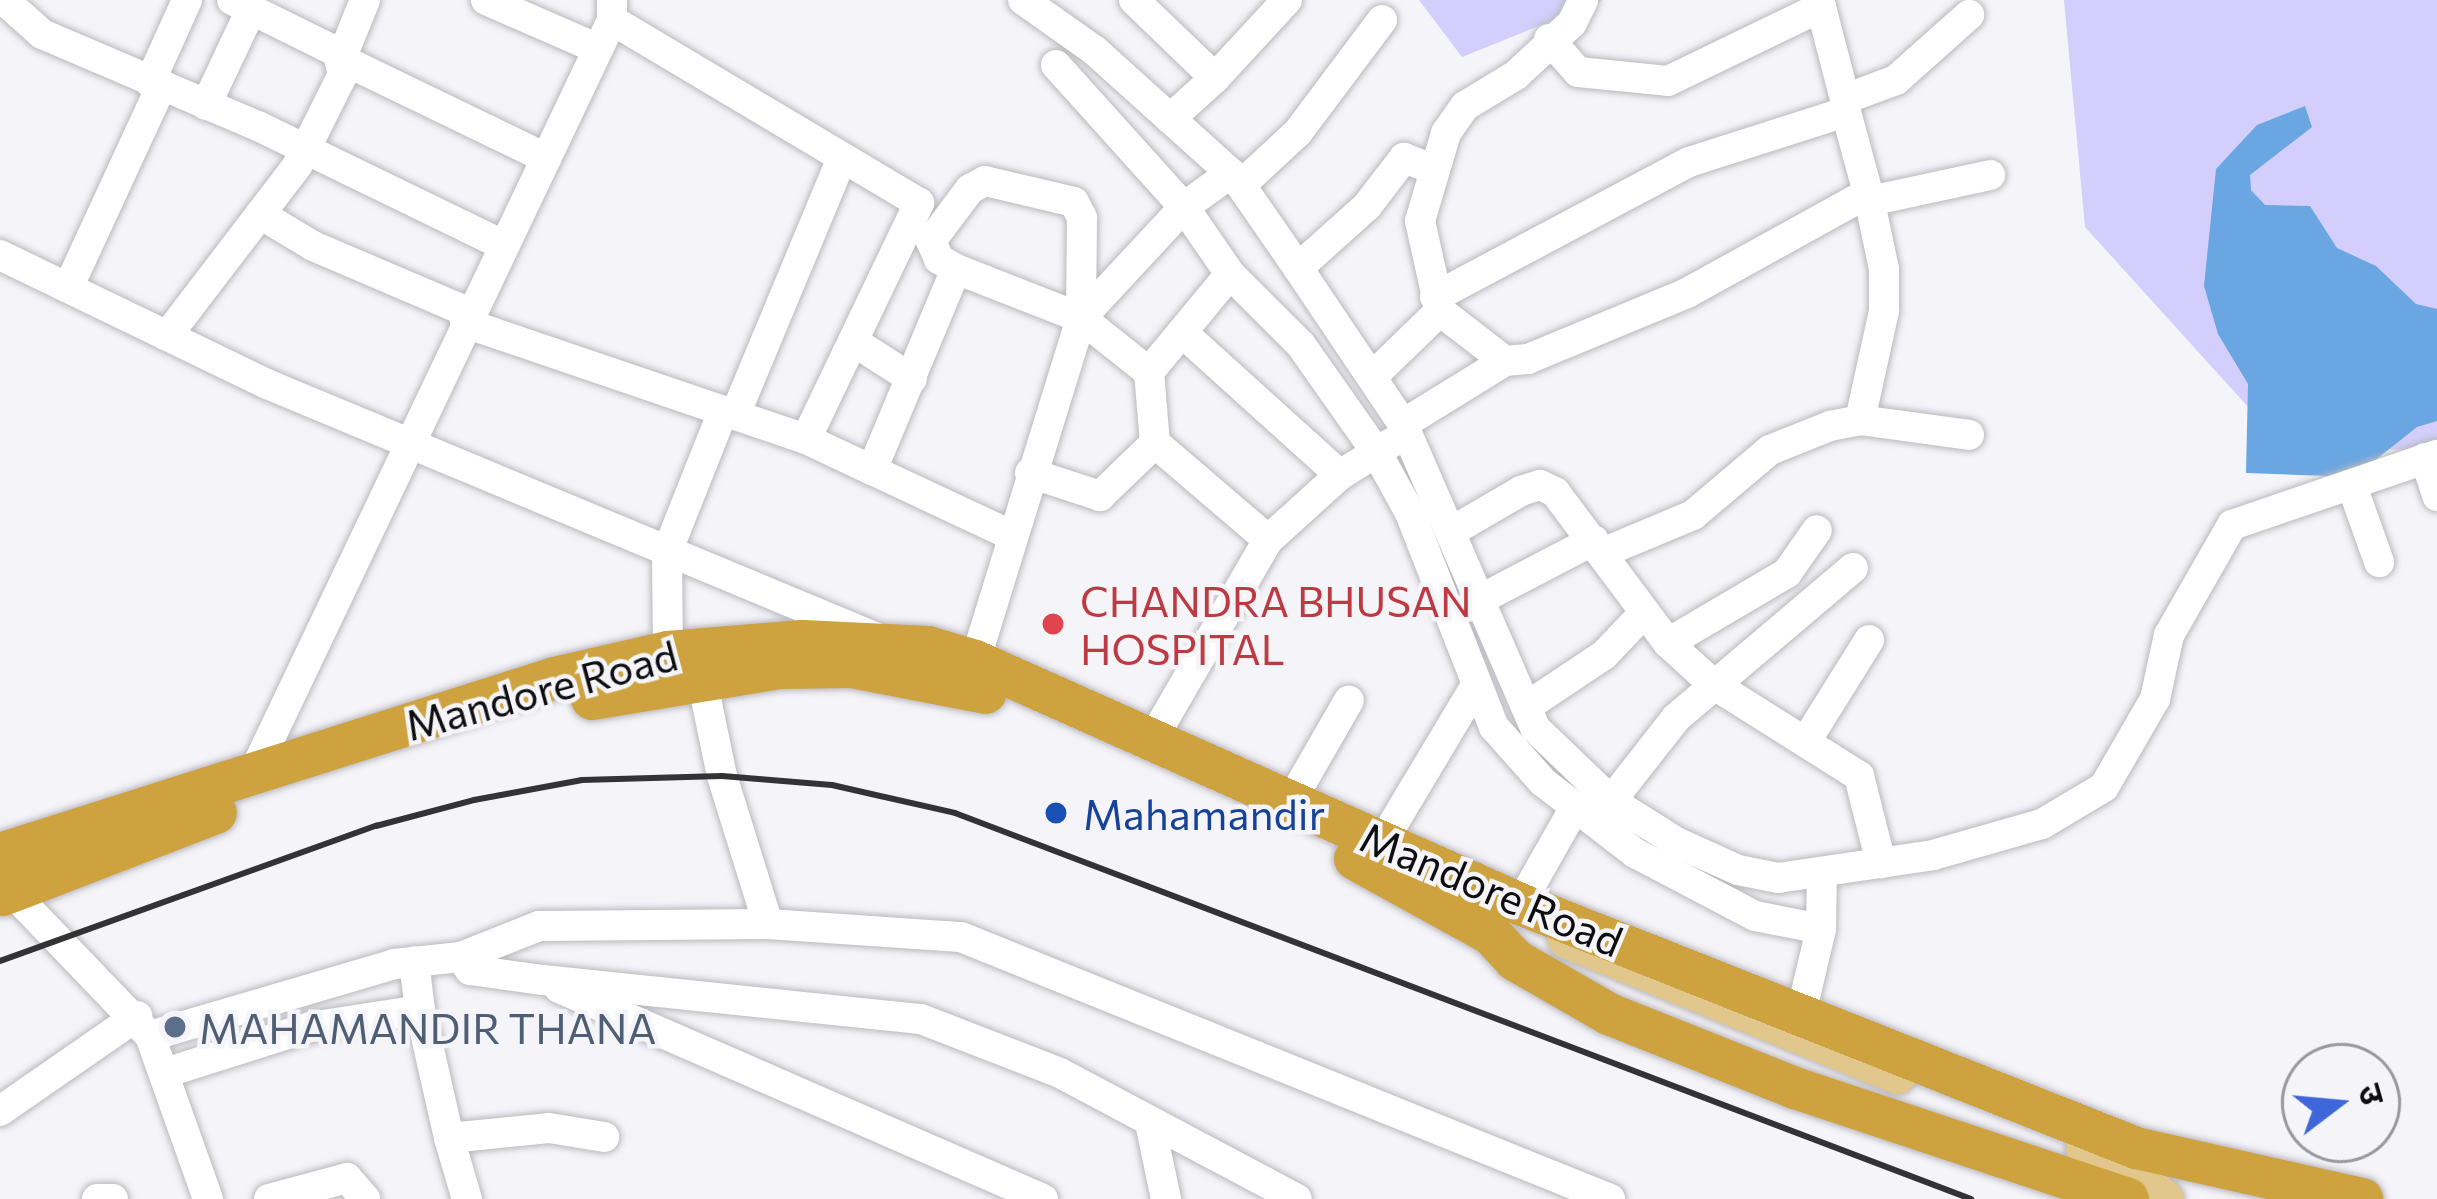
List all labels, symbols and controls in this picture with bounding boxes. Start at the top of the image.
place label: CHANDRA BHUSAN HOSPITAL [1080,575,1472,674]
marker: CHANDRA BHUSAN HOSPITAL [1037,608,1069,640]
street label: Mandore Road [399,628,683,750]
place label: Mahamandir [1083,788,1325,838]
marker: Mahamandir [1040,797,1072,829]
street label: Mandore Road [1354,810,1630,966]
place label: MAHAMANDIR THANA [199,1002,656,1052]
marker: MAHAMANDIR THANA [162,1014,188,1040]
north arrow [2281,1043,2401,1163]
text: उ [2351,1079,2396,1109]

